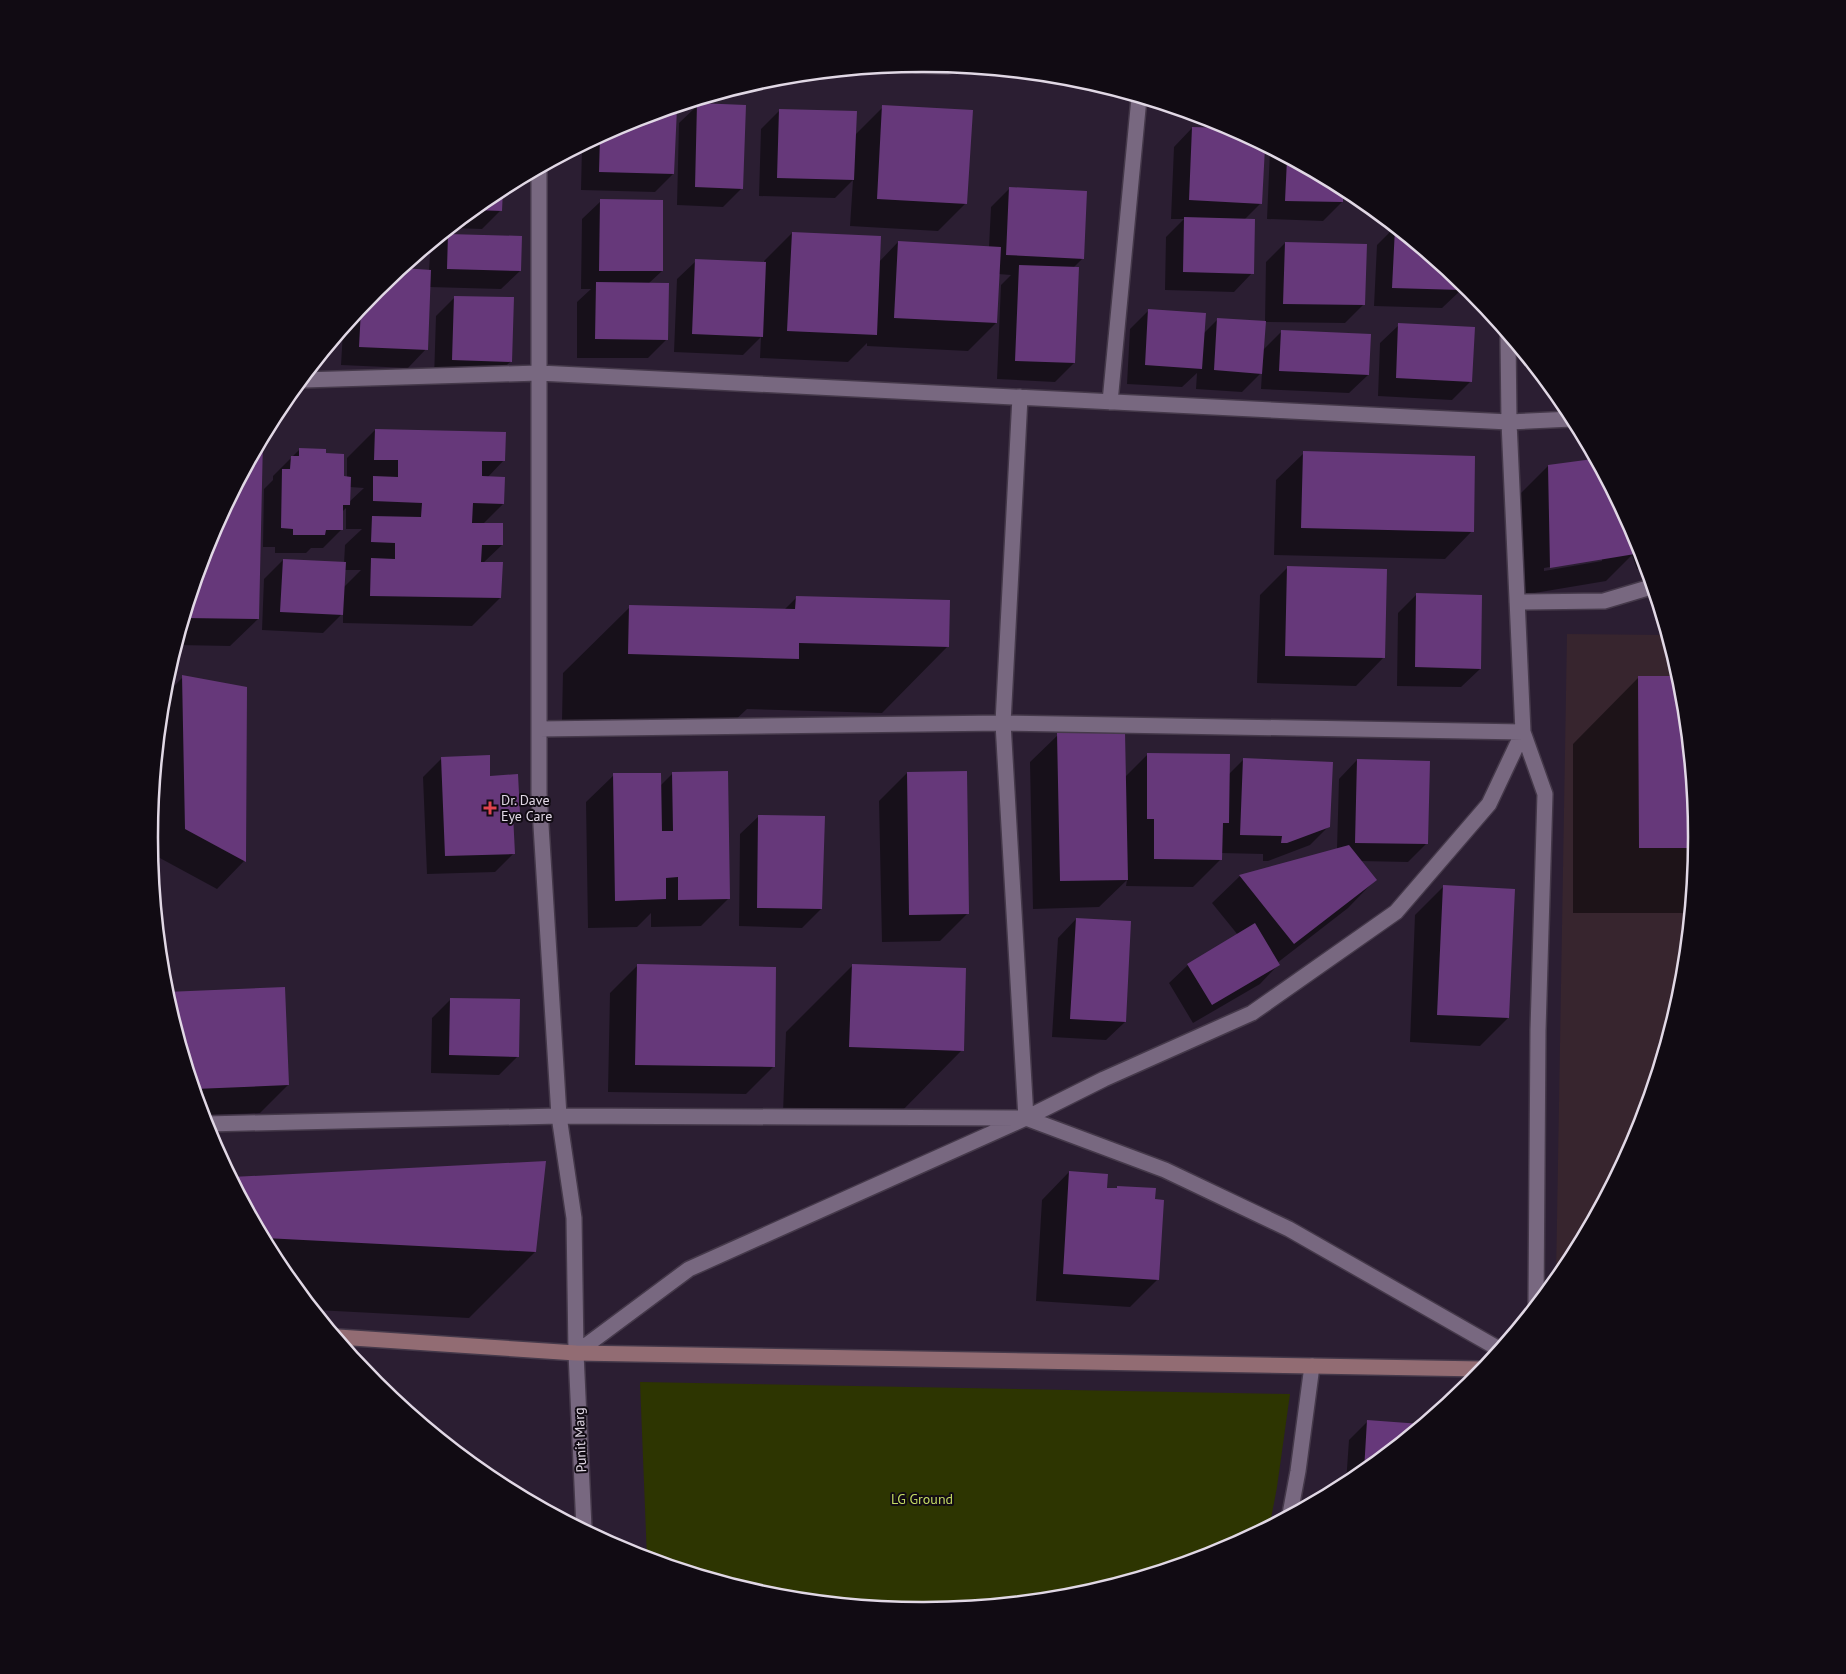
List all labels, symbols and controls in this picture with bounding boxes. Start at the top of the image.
place label: Dr. Dave Eye Care [501,791,552,825]
marker: Dr. Dave Eye Care [483,801,497,815]
street label: Punit Marg [570,1407,590,1473]
park label: LG Ground [891,1490,953,1508]

